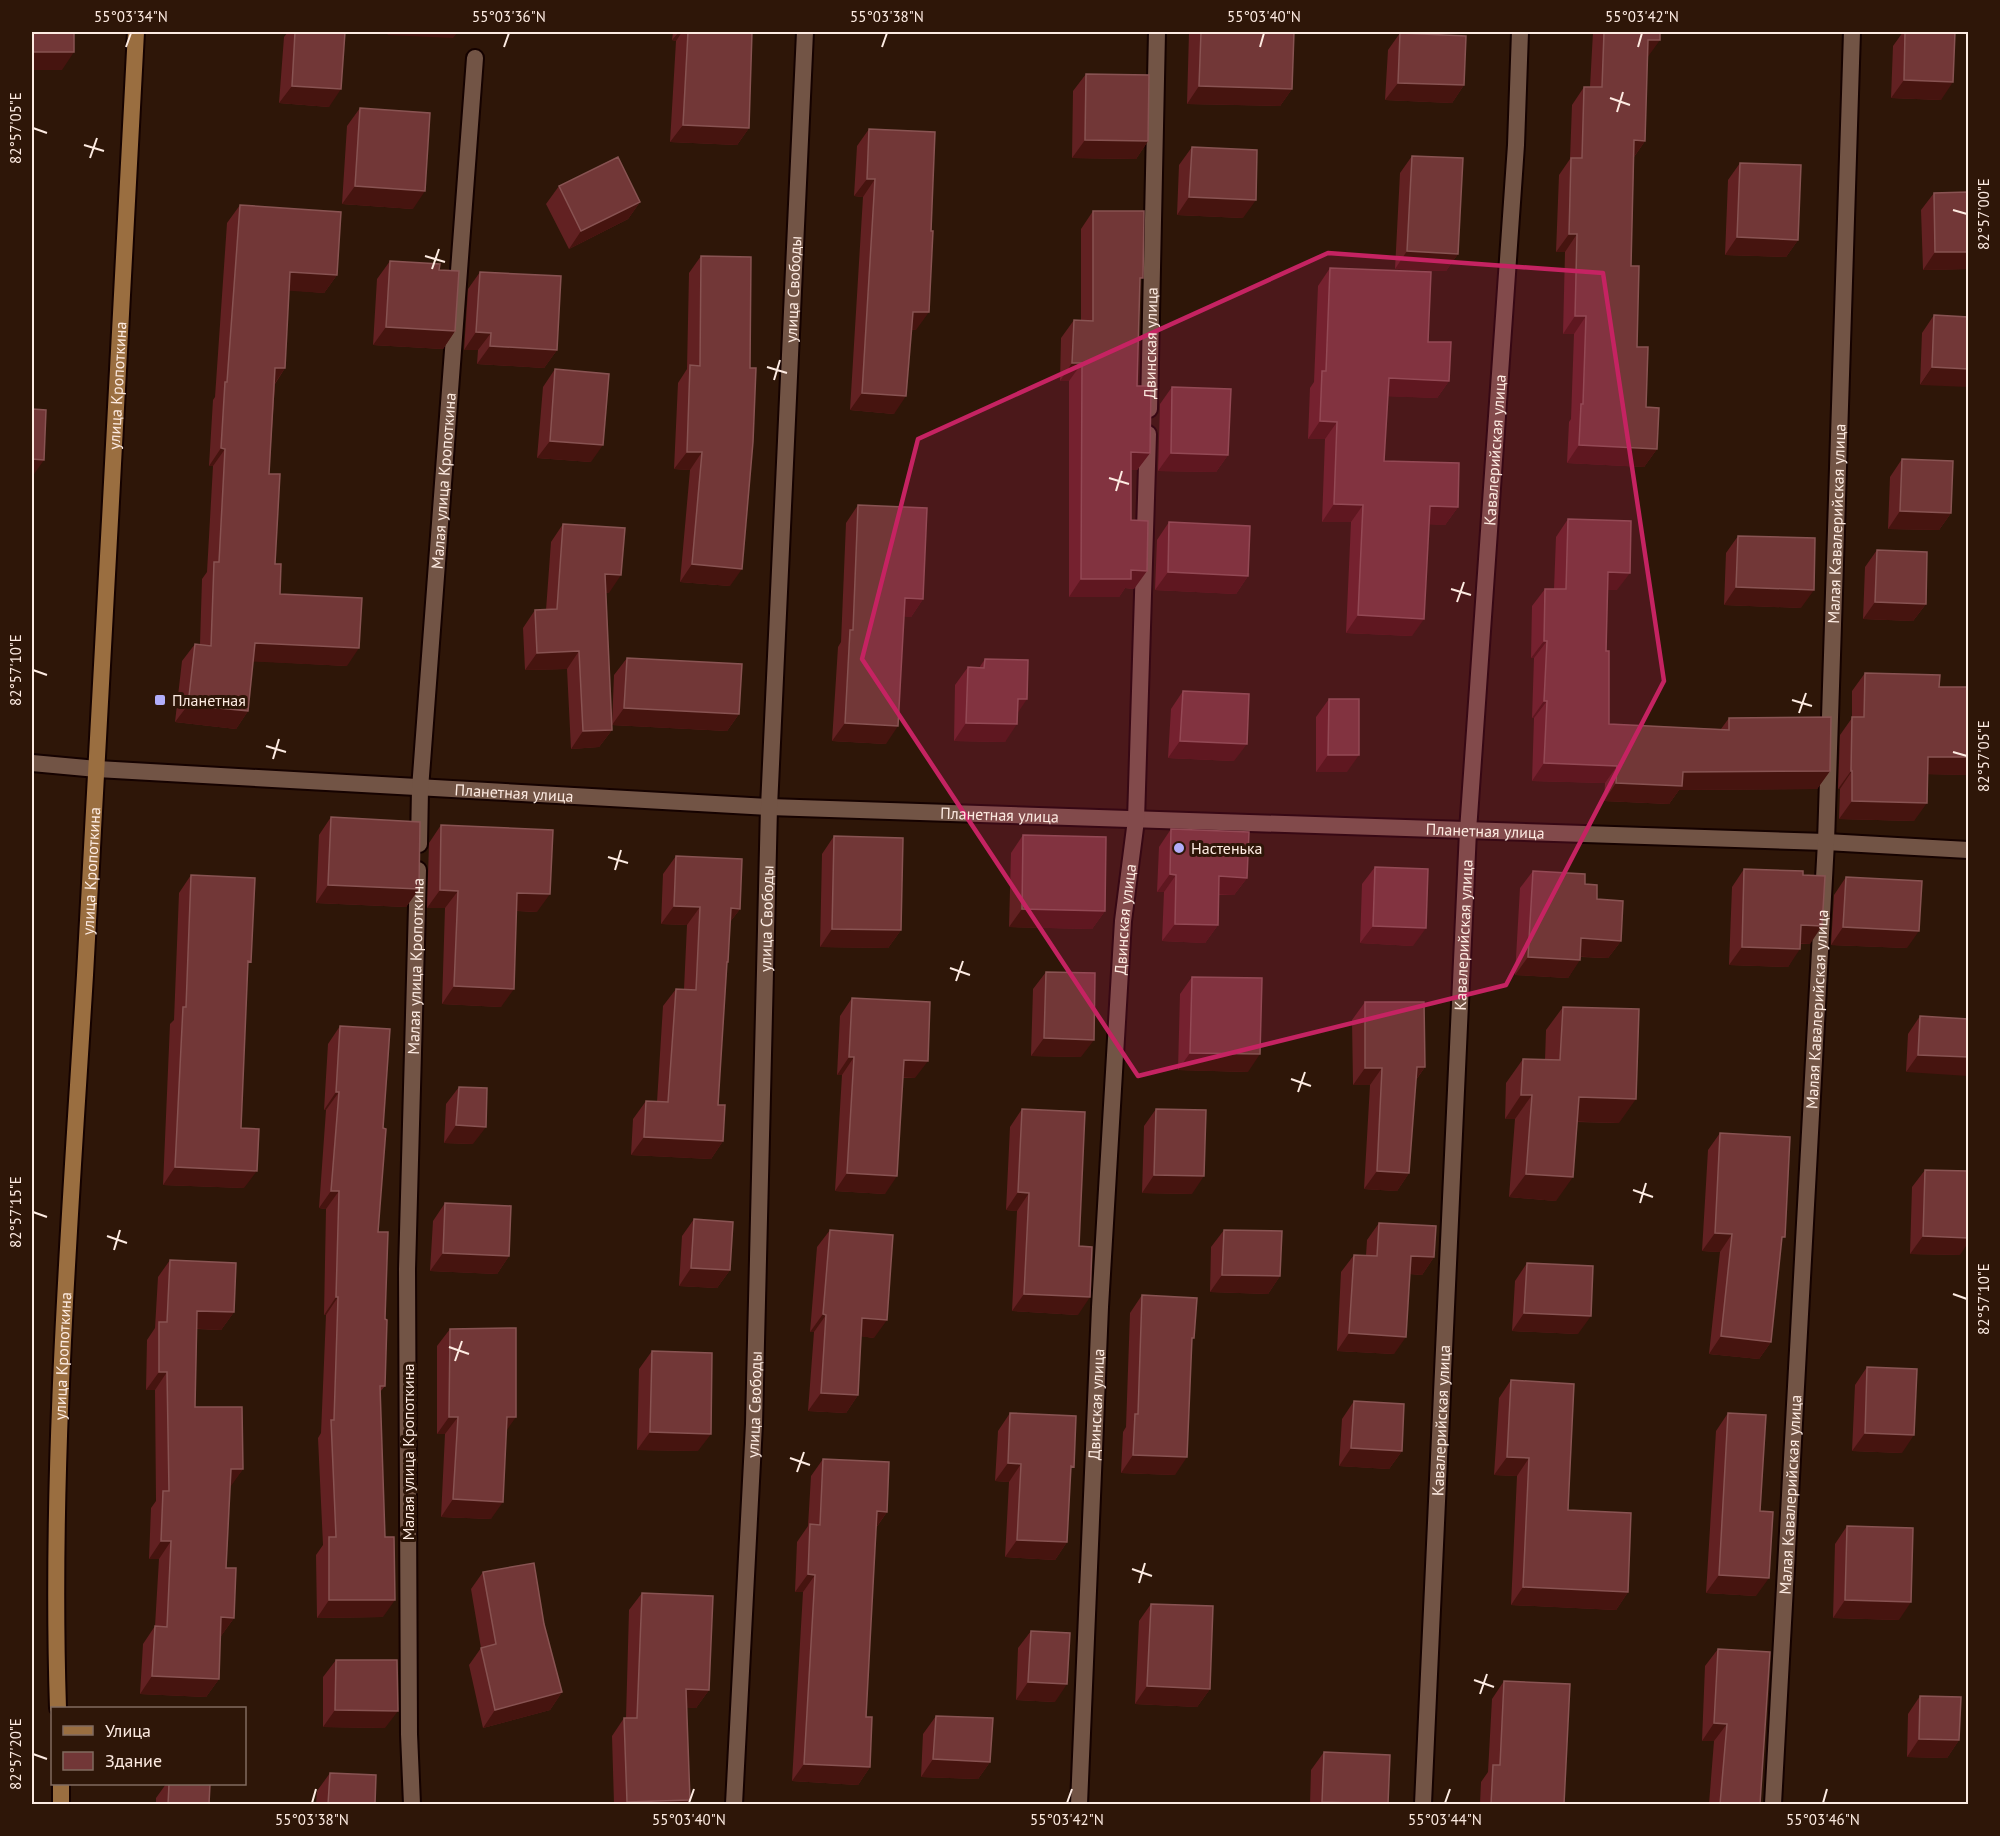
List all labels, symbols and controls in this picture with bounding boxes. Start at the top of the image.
text: 55°03'34"N [94,7,168,26]
text: 55°03'36"N [472,7,546,26]
text: 55°03'38"N [850,7,924,26]
text: 55°03'40"N [1227,7,1301,26]
text: 55°03'42"N [1605,7,1679,26]
text: 82°57'05"E [6,92,25,164]
text: 82°57'00"E [1974,178,1993,250]
street label: улица Свободы [781,235,806,343]
street label: Двинская улица [1139,287,1162,399]
street label: улица Кропоткина [104,321,131,450]
street label: Кавалерийская улица [1479,374,1510,526]
street label: Малая улица Кропоткина [427,392,460,570]
street label: Малая Кавалерийская улица [1823,423,1849,624]
text: 82°57'10"E [6,634,25,706]
place label: Планетная [172,690,246,710]
marker: Планетная [153,693,167,707]
text: 82°57'05"E [1974,720,1993,792]
street label: Планетная улица [454,779,574,806]
street label: Планетная улица [940,803,1059,827]
street label: улица Кропоткина [77,806,104,936]
street label: Планетная улица [1425,819,1545,843]
place label: Настенька [1191,838,1263,858]
marker: Настенька [1172,841,1186,855]
street label: Кавалерийская улица [1450,859,1477,1011]
street label: Двинская улица [1110,863,1140,975]
street label: улица Свободы [755,865,778,972]
street label: Малая улица Кропоткина [403,878,428,1055]
street label: Малая Кавалерийская улица [1801,909,1832,1110]
text: 82°57'15"E [6,1176,25,1248]
text: 82°57'10"E [1974,1263,1993,1335]
street label: улица Кропоткина [50,1292,75,1421]
street label: Кавалерийская улица [1427,1344,1454,1497]
street label: Двинская улица [1084,1348,1108,1461]
street label: улица Свободы [742,1351,766,1459]
street label: Малая улица Кропоткина [398,1364,418,1540]
street label: Малая Кавалерийская улица [1775,1394,1806,1595]
legend [51,1707,246,1785]
text: 82°57'20"E [6,1718,25,1790]
text: Улица [105,1719,151,1742]
text: Здание [105,1749,162,1772]
text: 55°03'38"N [275,1810,349,1829]
text: 55°03'40"N [652,1810,726,1829]
text: 55°03'42"N [1030,1810,1104,1829]
text: 55°03'44"N [1408,1810,1482,1829]
text: 55°03'46"N [1786,1810,1860,1829]

